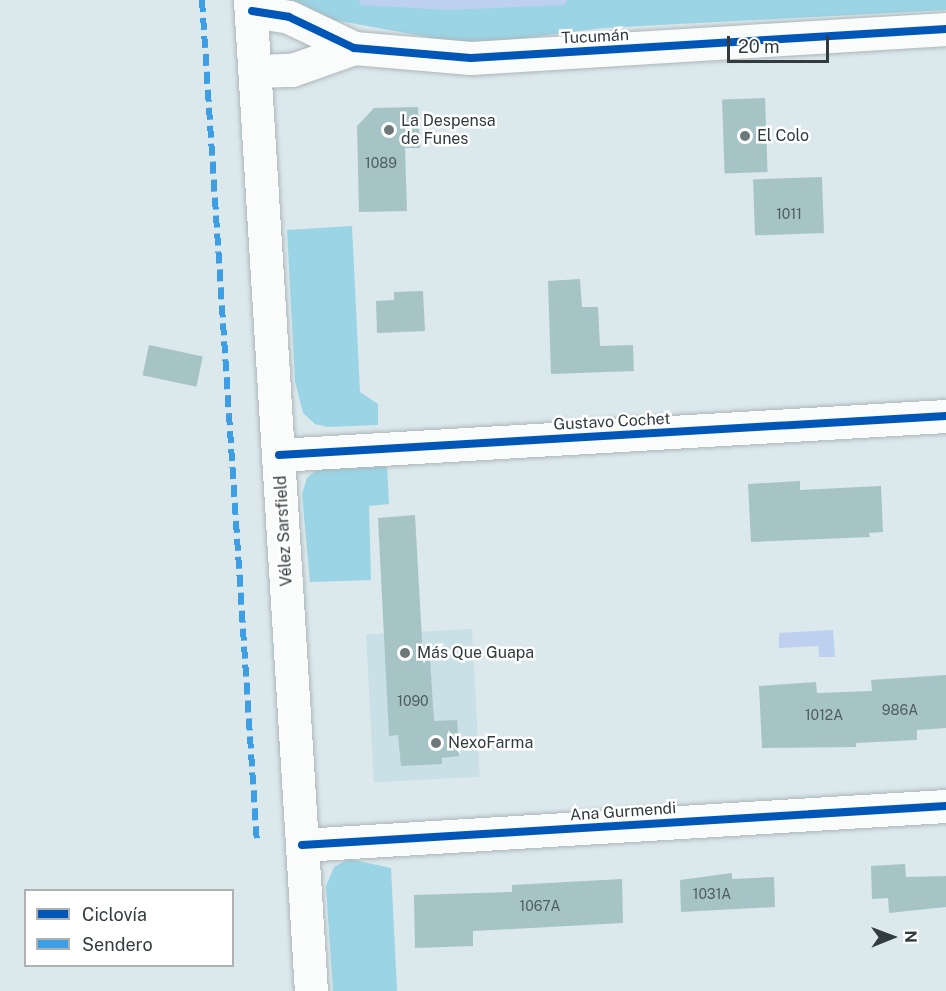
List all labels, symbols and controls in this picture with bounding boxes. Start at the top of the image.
scale bar [730,24,832,62]
street label: Tucumán [561,26,629,48]
text: 20 m [738,36,780,57]
place label: La Despensa de Funes [401,111,496,149]
marker: La Despensa de Funes [382,123,396,137]
place label: El Colo [757,126,809,146]
marker: El Colo [738,129,752,143]
house number: 1089 [365,155,397,171]
house number: 1011 [776,206,802,222]
street label: Gustavo Cochet [553,409,671,435]
street label: Vélez Sarsfield [272,475,296,587]
place label: Más Que Guapa [417,643,534,663]
marker: Más Que Guapa [398,646,412,660]
house number: 1090 [397,693,429,709]
house number: 986A [882,702,918,718]
house number: 1012A [805,707,843,723]
place label: NexoFarma [448,733,533,753]
marker: NexoFarma [429,736,443,750]
street label: Ana Gurmendi [569,799,677,825]
house number: 1031A [693,886,731,902]
legend [24,889,234,967]
house number: 1067A [520,898,560,914]
text: Ciclovía [82,904,147,925]
north arrow [862,907,922,967]
text: N [901,930,920,943]
text: Sendero [82,934,153,955]

